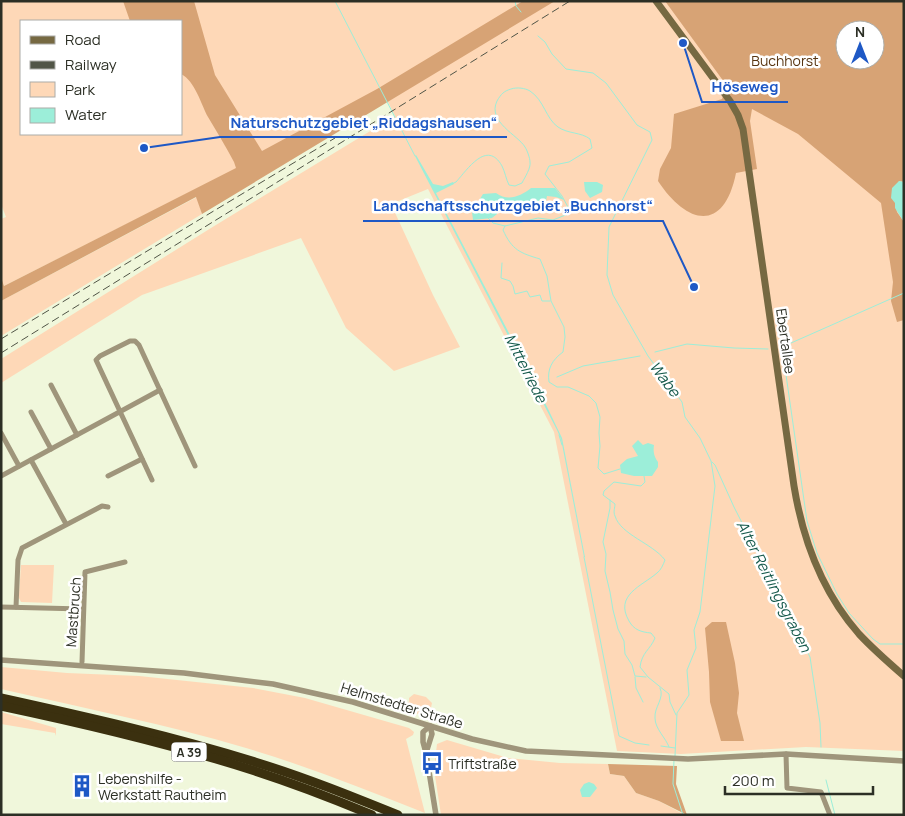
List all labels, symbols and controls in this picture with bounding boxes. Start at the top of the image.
legend [20,20,182,135]
north arrow [835,20,885,70]
text: N [855,22,865,41]
text: Road [65,29,101,50]
park label: Buchhorst [751,51,819,70]
text: Railway [65,54,117,75]
callout: Höseweg [702,72,788,102]
text: Höseweg [712,76,778,97]
text: Park [65,79,95,100]
text: Water [65,104,107,125]
callout: Naturschutzgebiet „Riddagshausen“ [220,107,507,137]
text: Naturschutzgebiet „Riddagshausen“ [231,112,497,133]
callout: Landschaftsschutzgebiet „Buchhorst“ [363,191,663,221]
text: Landschaftsschutzgebiet „Buchhorst“ [373,195,653,216]
street label: Ebertallee [772,307,800,375]
water label: Mittelriede [500,330,553,407]
water label: Wabe [645,357,686,402]
water label: Alter Reitlingsgraben [732,517,817,656]
street label: Mastbruch [61,576,85,648]
street label: Helmstedter Straße [339,677,465,733]
road number: A 39 [172,742,206,762]
bus stop icon: Triftstraße [419,750,445,776]
place label: Triftstraße [448,754,517,773]
scale bar [725,764,872,796]
place label: Lebenshilfe - Werkstatt Rautheim [98,769,227,804]
text: 200 m [732,770,775,791]
building icon: Lebenshilfe - Werkstatt Rautheim [69,773,95,799]

